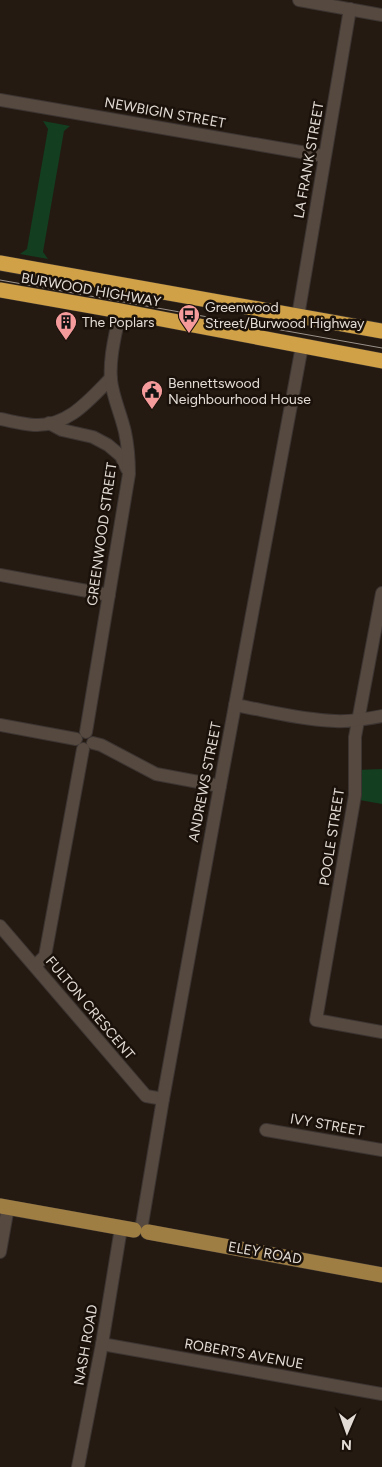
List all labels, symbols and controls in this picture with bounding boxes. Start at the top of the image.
street label: NEWBIGIN STREET [103,94,227,132]
street label: LA FRANK STREET [290,100,328,220]
street label: BURWOOD HIGHWAY [20,269,163,311]
place label: Greenwood Street/Burwood Highway [205,299,365,332]
bus stop icon: Greenwood Street/Burwood Highway [177,303,201,334]
building icon: The Poplars [54,310,78,341]
place label: The Poplars [82,314,154,331]
place label: Bennettswood Neighbourhood House [168,375,311,408]
public building icon: Bennettswood Neighbourhood House [140,379,164,410]
street label: GREENWOOD STREET [84,461,121,607]
street label: ANDREWS STREET [185,720,225,843]
street label: POOLE STREET [316,787,348,887]
street label: FULTON CRESCENT [42,953,138,1063]
street label: IVY STREET [289,1110,366,1140]
street label: ELEY ROAD [227,1238,303,1268]
street label: NASH ROAD [71,1303,101,1387]
street label: ROBERTS AVENUE [183,1335,305,1373]
north arrow [322,1407,372,1457]
text: N [341,1436,352,1453]

